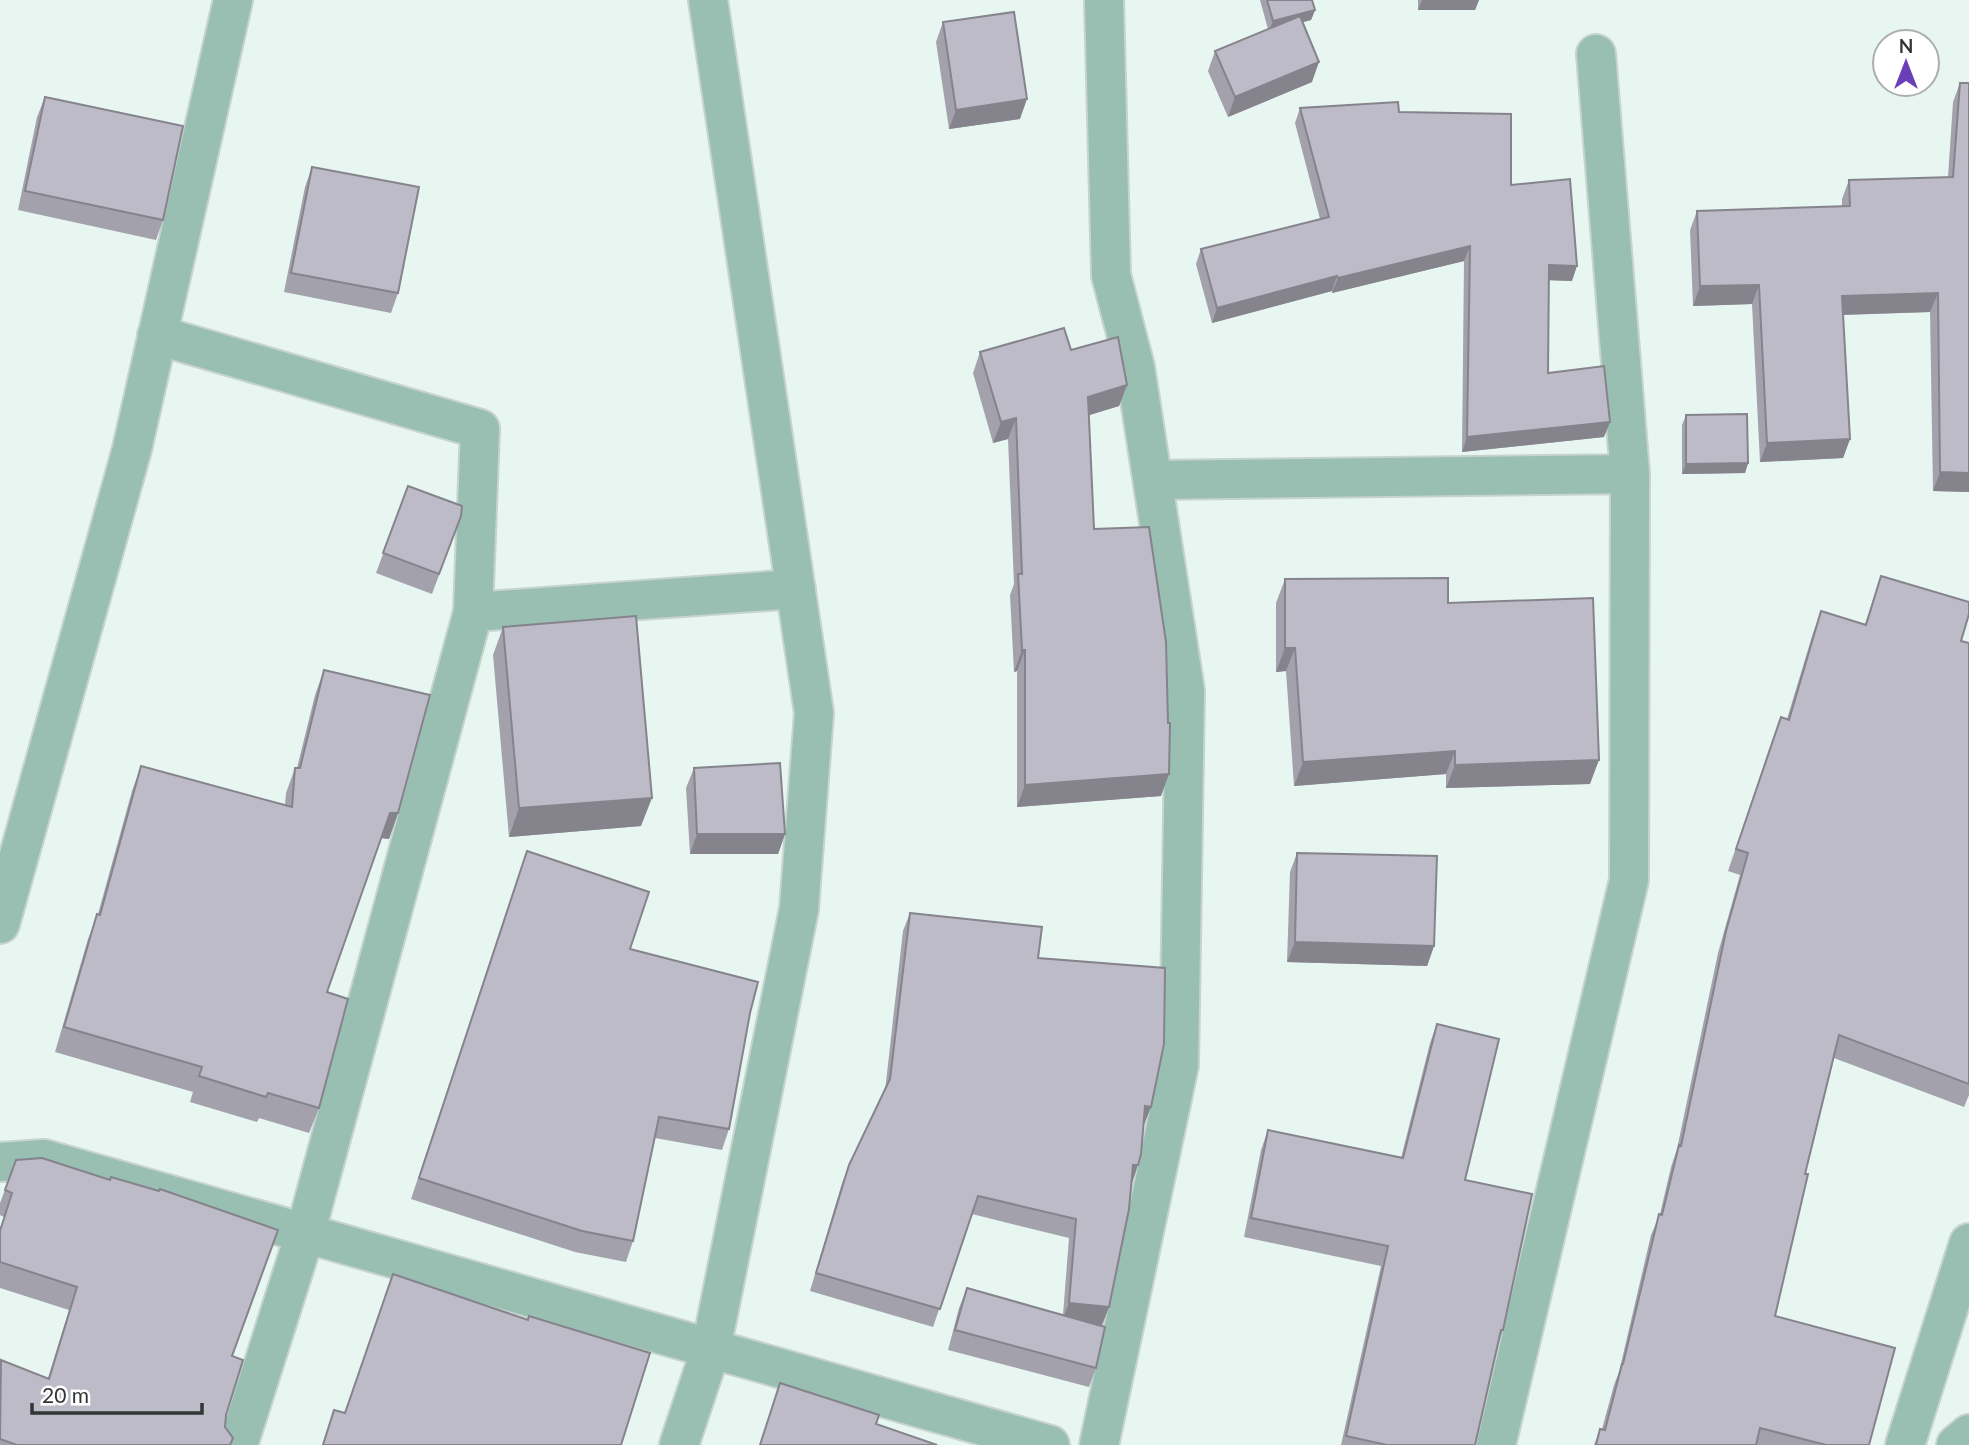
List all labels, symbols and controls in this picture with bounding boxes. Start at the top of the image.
north arrow [1871,28,1941,98]
text: N [1899,34,1913,57]
scale bar [32,1372,201,1416]
text: 20 m [42,1382,89,1407]

